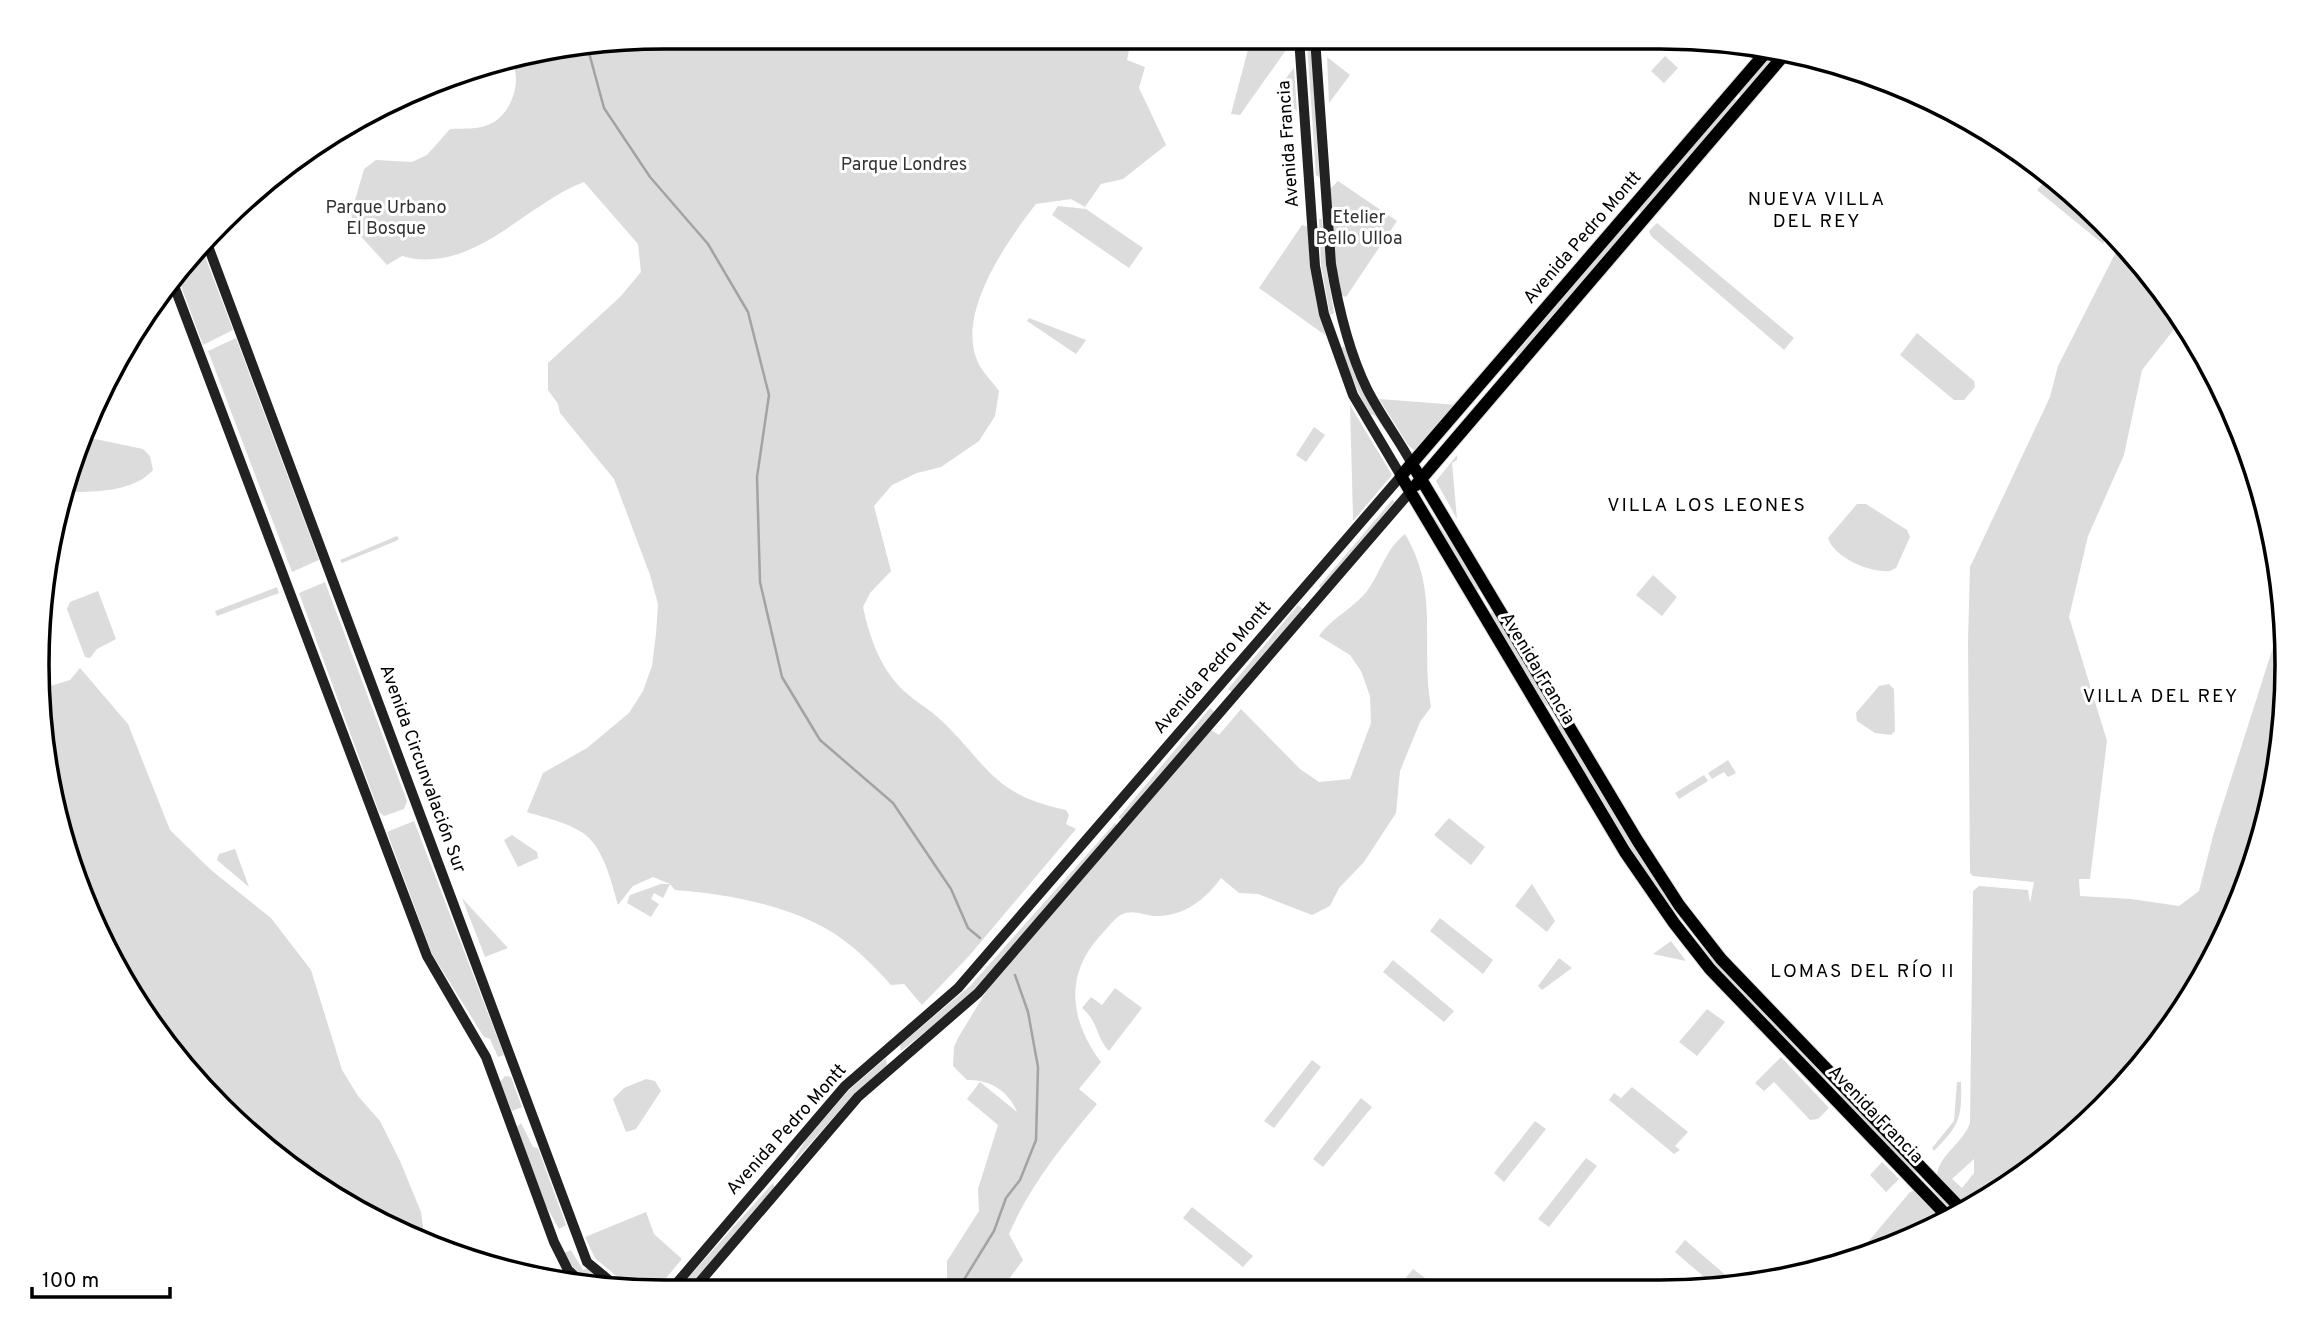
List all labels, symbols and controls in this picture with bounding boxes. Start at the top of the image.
street label: Avenida Francia [1273,80,1305,208]
park label: Parque Londres [841,154,967,177]
street label: Avenida Pedro Montt [1519,167,1647,309]
district label: NUEVA VILLA DEL REY [1748,188,1886,234]
park label: Parque Urbano El Bosque [325,197,447,241]
park label: Etelier Bello Ulloa [1316,207,1402,251]
district label: VILLA LOS LEONES [1607,494,1807,518]
street label: Avenida Pedro Montt [1149,597,1277,739]
street label: Avenida Francia [1494,608,1580,730]
street label: Avenida Circunvalación Sur [374,662,470,876]
district label: VILLA DEL REY [2083,685,2239,709]
district label: LOMAS DEL RÍO II [1770,959,1956,984]
street label: Avenida Pedro Montt [722,1060,852,1200]
street label: Avenida Francia [1822,1061,1928,1169]
scale bar [32,1256,170,1300]
text: 100 m [42,1268,99,1295]

